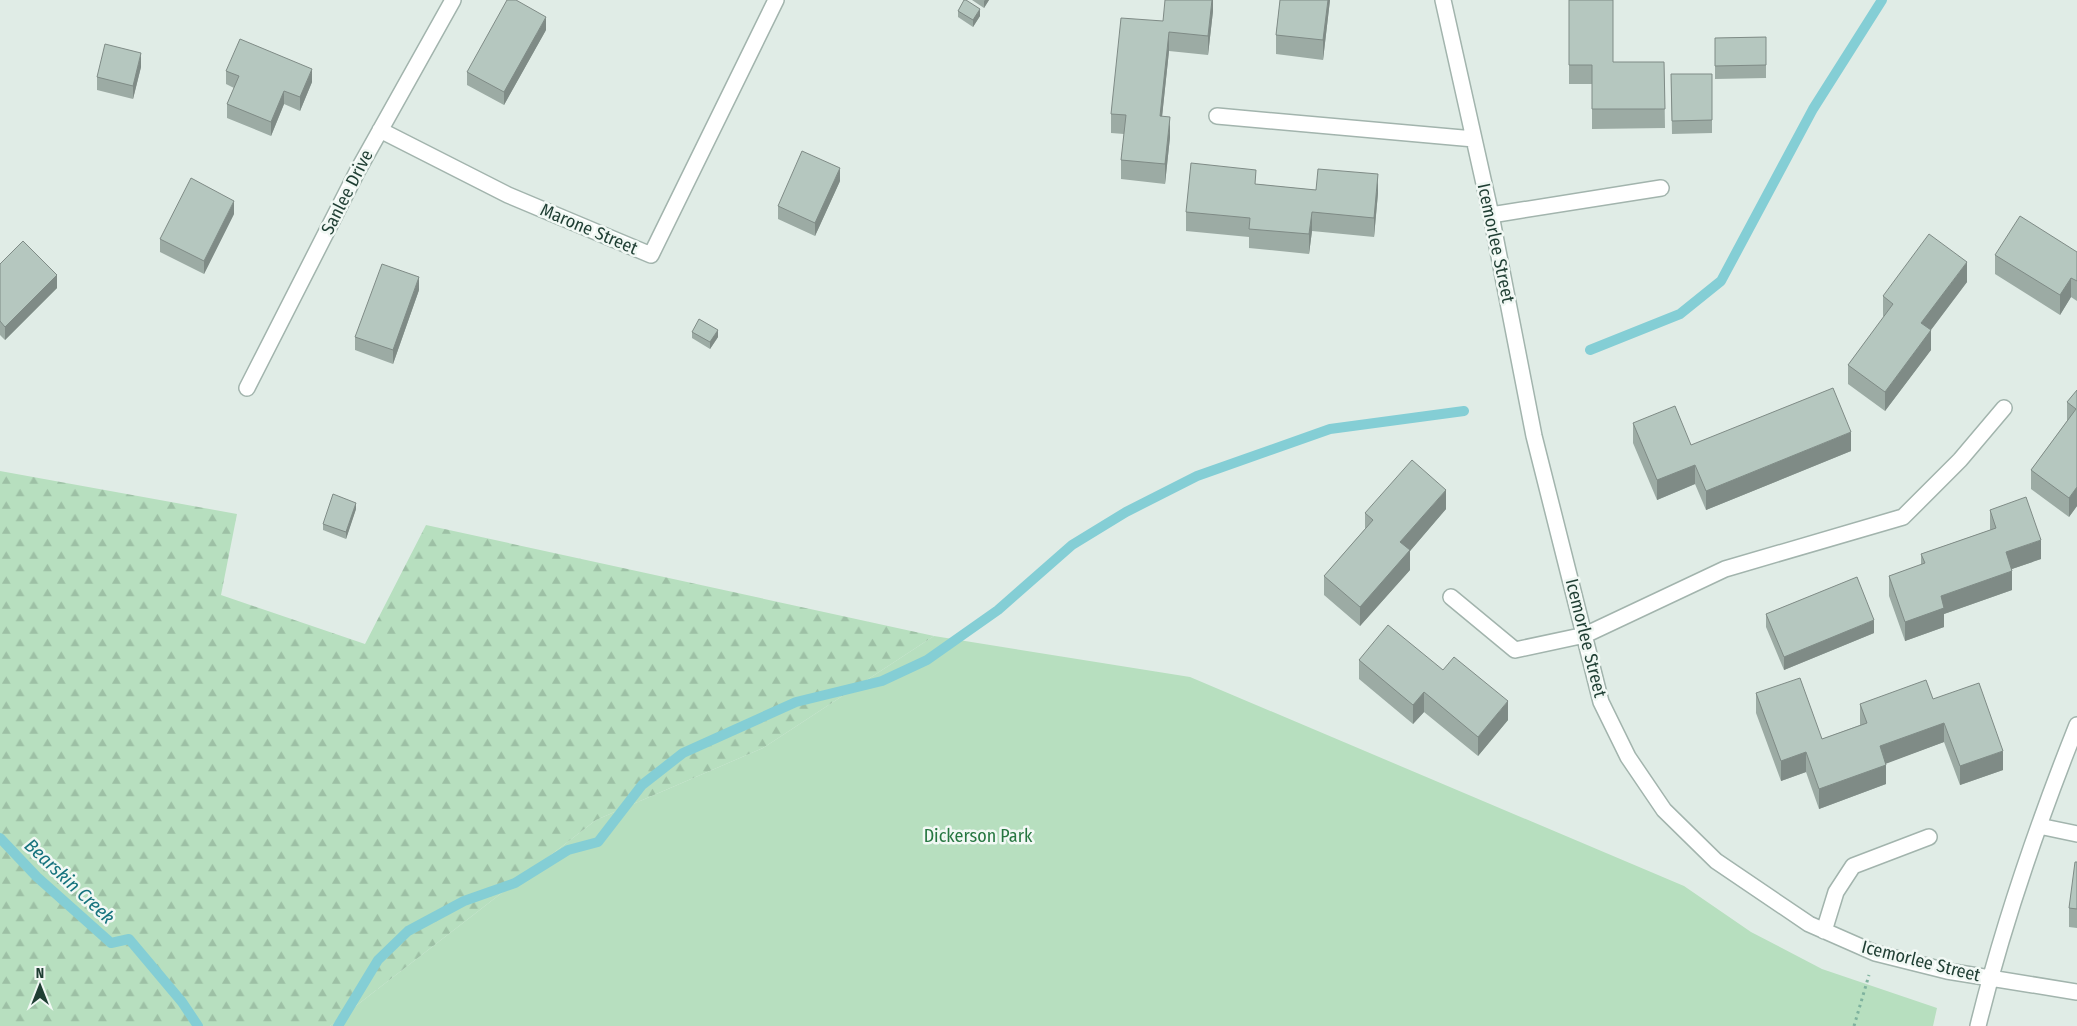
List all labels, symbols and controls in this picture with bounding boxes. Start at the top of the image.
street label: Sanlee Drive [316,146,378,238]
street label: Icemorlee Street [1473,181,1519,305]
street label: Marone Street [537,199,641,259]
street label: Icemorlee Street [1561,576,1611,700]
park label: Dickerson Park [924,825,1033,847]
water label: Bearskin Creek [20,834,119,929]
street label: Icemorlee Street [1859,936,1983,986]
north arrow [15,961,65,1011]
text: N [36,965,44,982]

